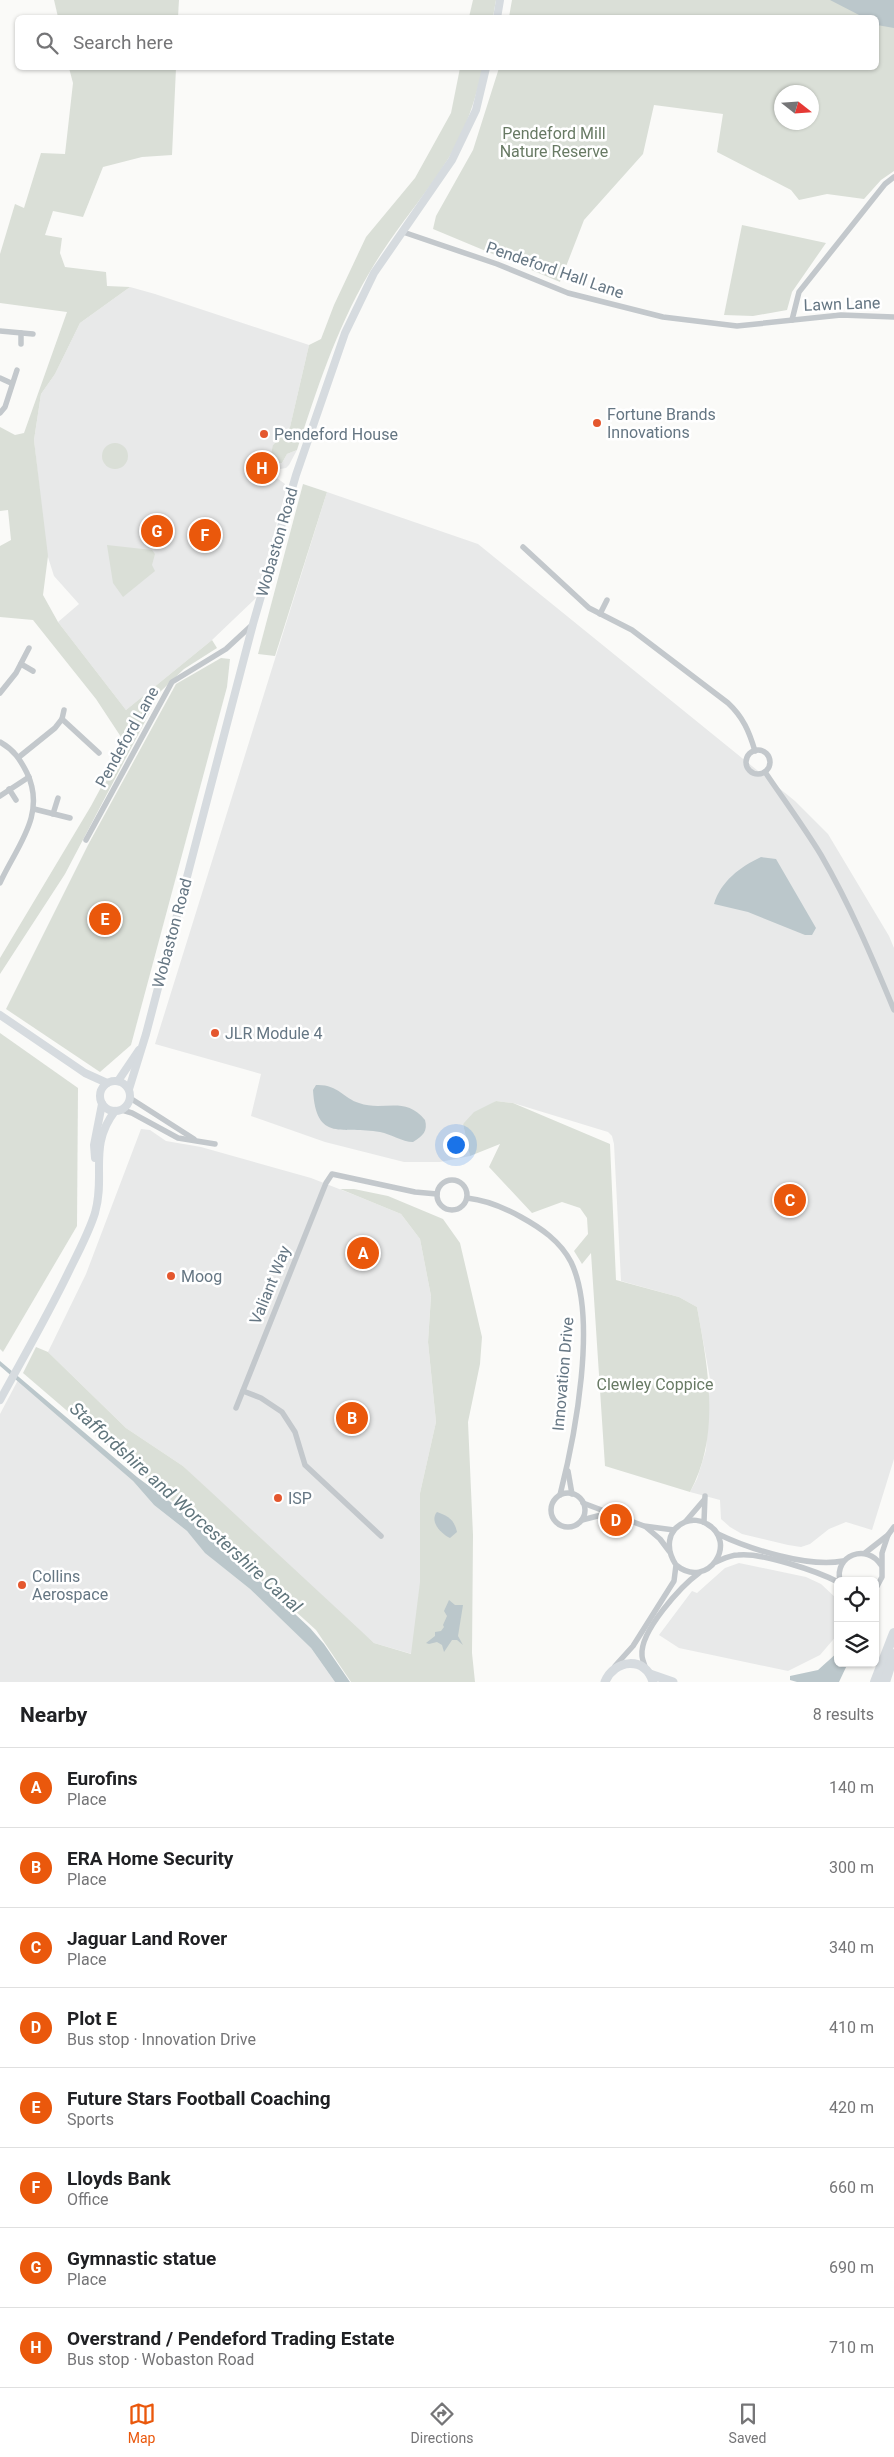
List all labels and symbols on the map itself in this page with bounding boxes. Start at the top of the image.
north arrow [774,85,819,130]
park label: Pendeford Mill Nature Reserve [500,124,608,161]
street label: Pendeford Hall Lane [484,238,626,302]
street label: Lawn Lane [803,293,881,315]
place label: Fortune Brands Innovations [607,405,716,442]
marker: Fortune Brands Innovations [591,417,603,429]
place label: Pendeford House [274,425,398,444]
marker: Pendeford House [258,428,270,440]
pin: H [246,449,278,487]
street label: Wobaston Road [252,485,302,599]
pin: G [141,512,173,550]
pin: F [189,516,221,554]
street label: Pendeford Lane [91,683,163,791]
street label: Wobaston Road [148,876,196,990]
pin: E [89,900,121,938]
place label: JLR Module 4 [225,1024,323,1043]
marker: JLR Module 4 [209,1027,221,1039]
your location [443,1132,469,1158]
pin: C [774,1181,806,1219]
pin: A [347,1234,379,1272]
street label: Valiant Way [246,1242,295,1327]
place label: Moog [181,1267,222,1286]
marker: Moog [165,1270,177,1282]
street label: Innovation Drive [549,1316,577,1432]
park label: Clewley Coppice [597,1375,713,1394]
water label: Staffordshire and Worcestershire Canal [66,1397,307,1617]
pin: B [336,1399,368,1437]
place label: ISP [288,1489,312,1508]
marker: ISP [272,1492,284,1504]
pin: D [600,1501,632,1539]
place label: Collins Aerospace [32,1567,108,1604]
marker: Collins Aerospace [16,1579,28,1591]

